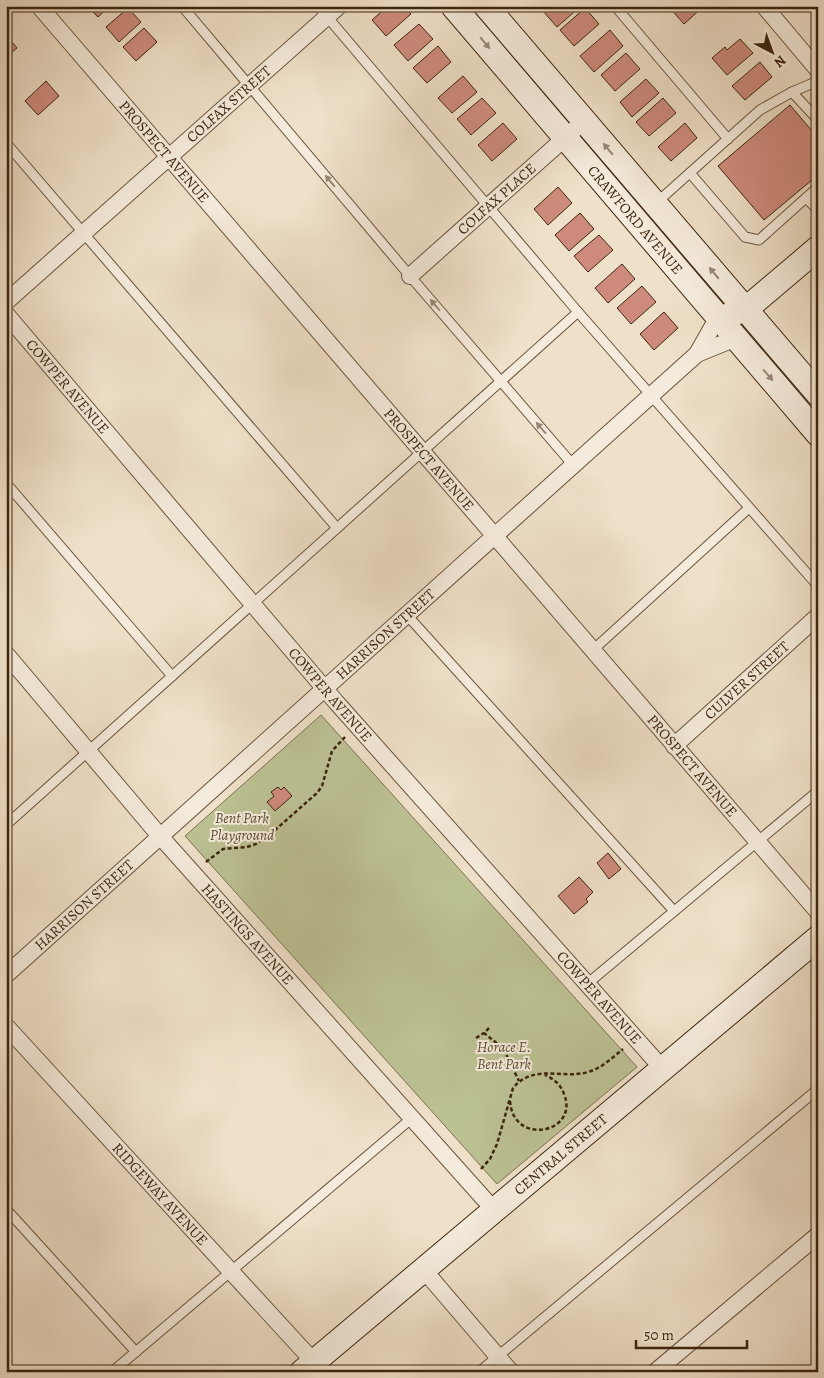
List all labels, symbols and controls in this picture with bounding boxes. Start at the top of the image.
north arrow [746,28,796,78]
one-way arrow [479,37,490,50]
text: N [770,51,790,72]
street label: COLFAX STREET [182,60,276,147]
street label: PROSPECT AVENUE [115,96,214,207]
one-way arrow [602,144,614,156]
street label: COLFAX PLACE [453,158,540,239]
street label: CRAWFORD AVENUE [583,161,688,279]
one-way arrow [325,175,336,188]
one-way arrow [708,267,719,280]
one-way arrow [430,299,441,312]
street label: COWPER AVENUE [22,335,114,438]
one-way arrow [762,368,773,381]
street label: PROSPECT AVENUE [379,404,479,515]
one-way arrow [536,422,547,435]
street label: HARRISON STREET [331,584,440,684]
street label: CULVER STREET [700,636,794,724]
street label: COWPER AVENUE [284,643,377,746]
street label: PROSPECT AVENUE [643,710,742,821]
park label: Bent Park Playground [210,808,274,845]
street label: HARRISON STREET [30,854,139,955]
street label: HASTINGS AVENUE [197,879,298,989]
street label: COWPER AVENUE [552,947,646,1048]
park label: Horace E. Bent Park [477,1037,531,1074]
street label: CENTRAL STREET [510,1109,612,1200]
street label: RIDGEWAY AVENUE [108,1138,212,1250]
scale bar [636,1318,748,1350]
text: 50 m [644,1325,674,1345]

